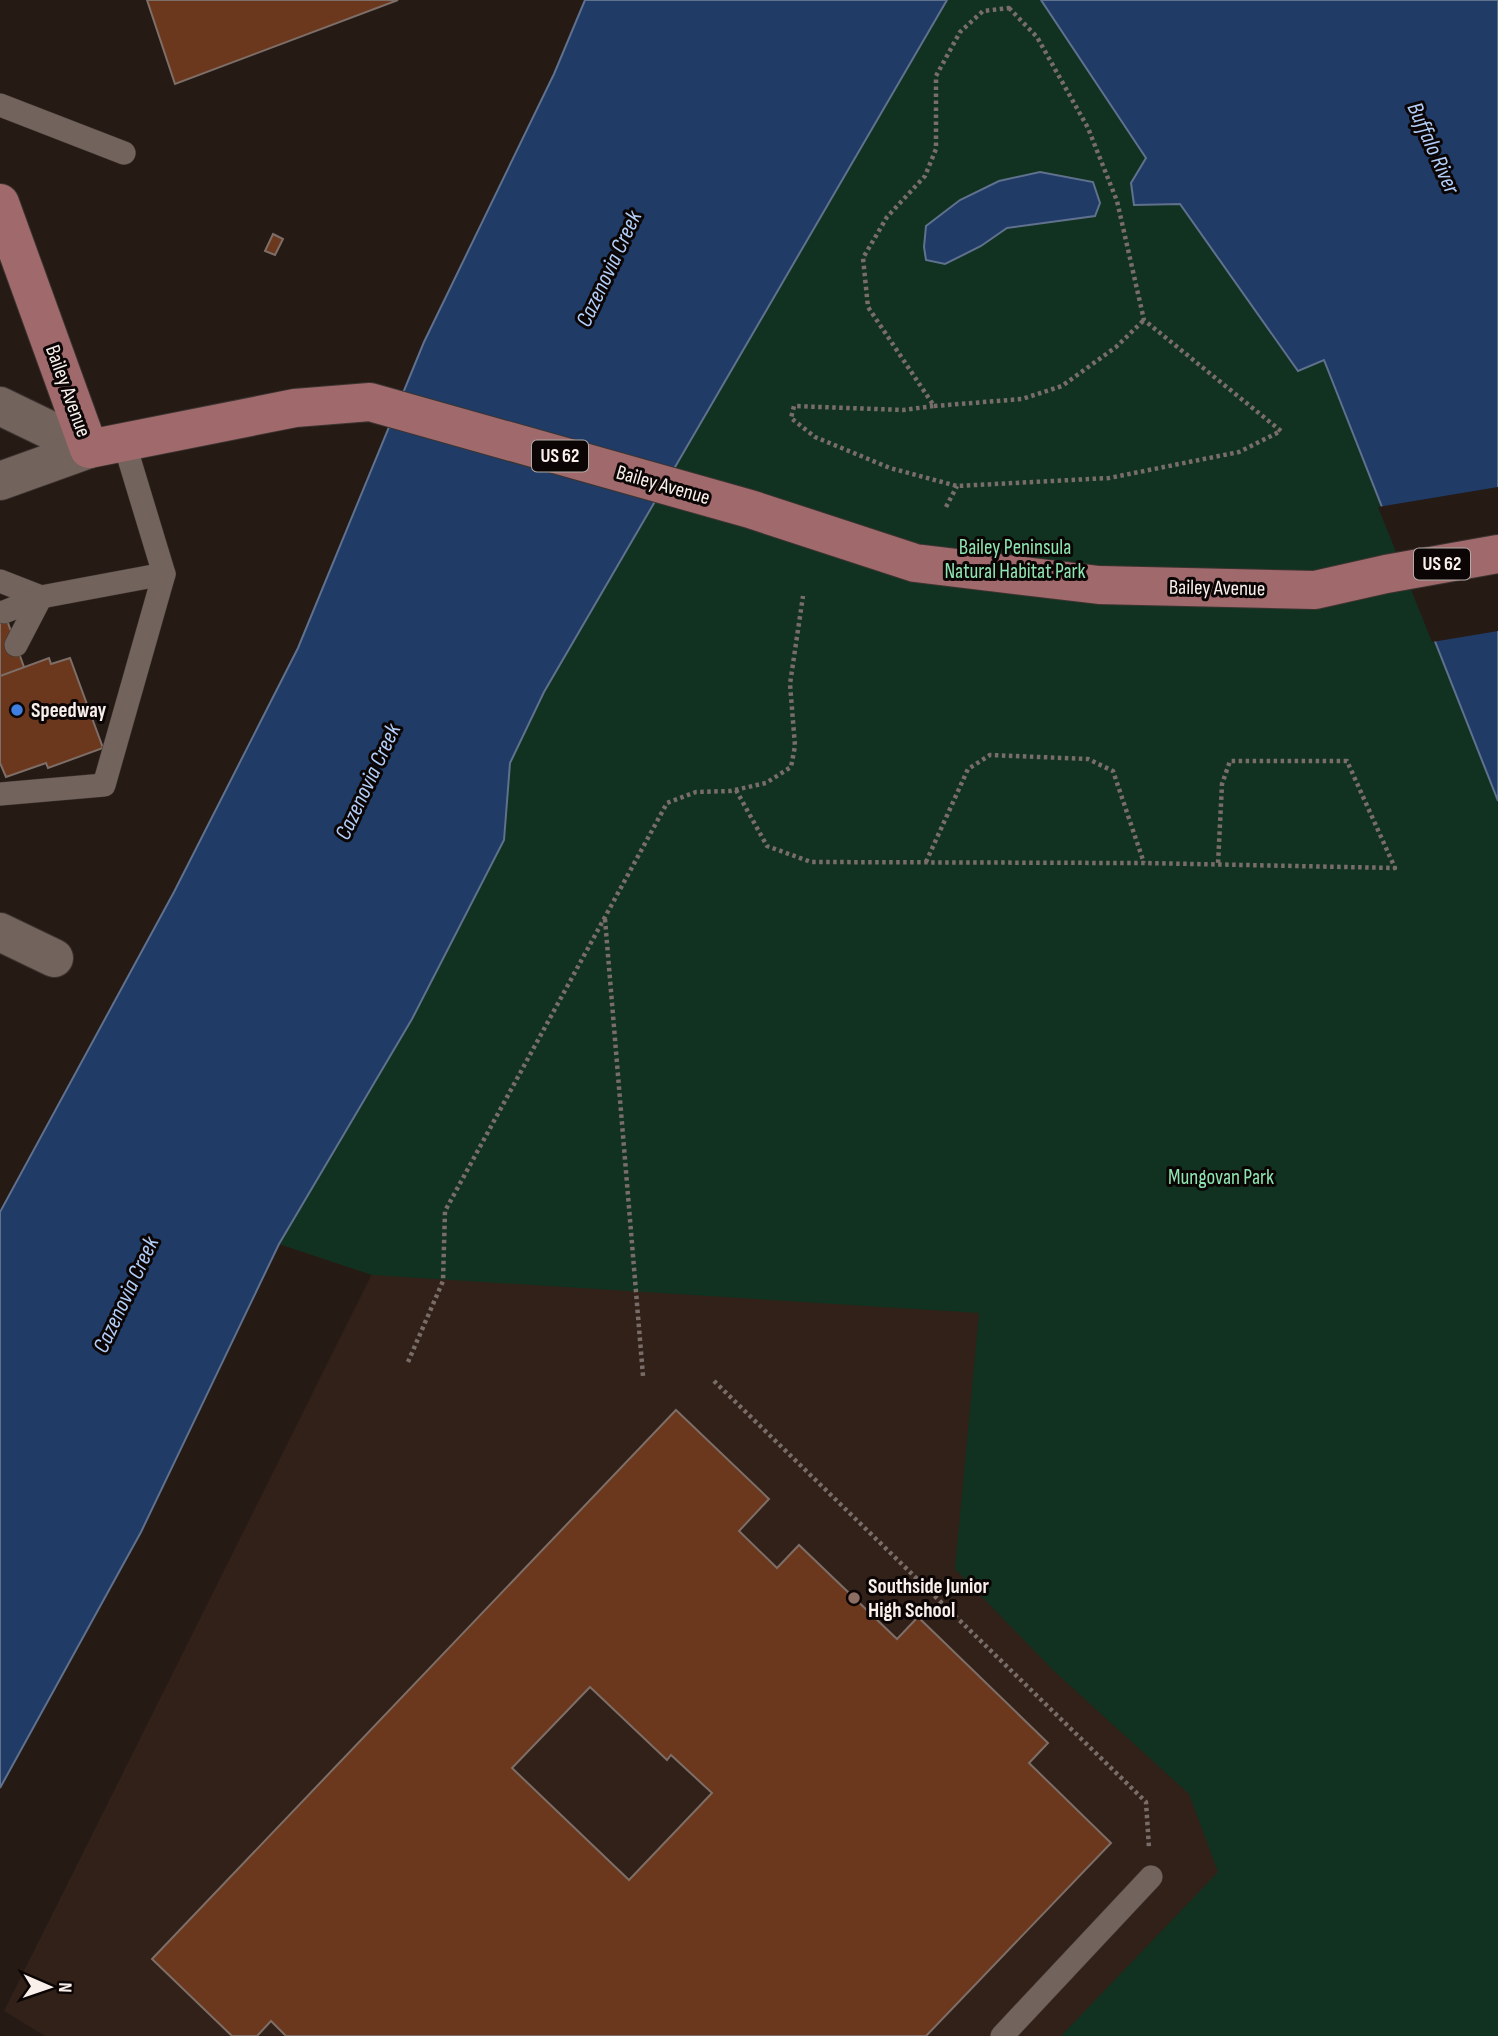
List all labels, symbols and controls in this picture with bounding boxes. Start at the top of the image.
water label: Buffalo River [1400,98,1466,199]
water label: Cazenovia Creek [570,205,649,332]
street label: Bailey Avenue [40,341,96,441]
road number: US 62 [532,440,588,471]
street label: Bailey Avenue [613,460,713,510]
park label: Bailey Peninsula Natural Habitat Park [944,535,1086,584]
road number: US 62 [1414,548,1470,580]
street label: Bailey Avenue [1169,575,1265,601]
place label: Speedway [31,698,107,723]
marker: Speedway [9,702,25,718]
water label: Cazenovia Creek [329,718,408,845]
park label: Mungovan Park [1168,1165,1274,1190]
water label: Cazenovia Creek [87,1231,166,1358]
place label: Southside Junior High School [868,1574,989,1623]
marker: Southside Junior High School [846,1590,862,1606]
north arrow [14,1952,84,2022]
text: N [53,1982,76,1993]

